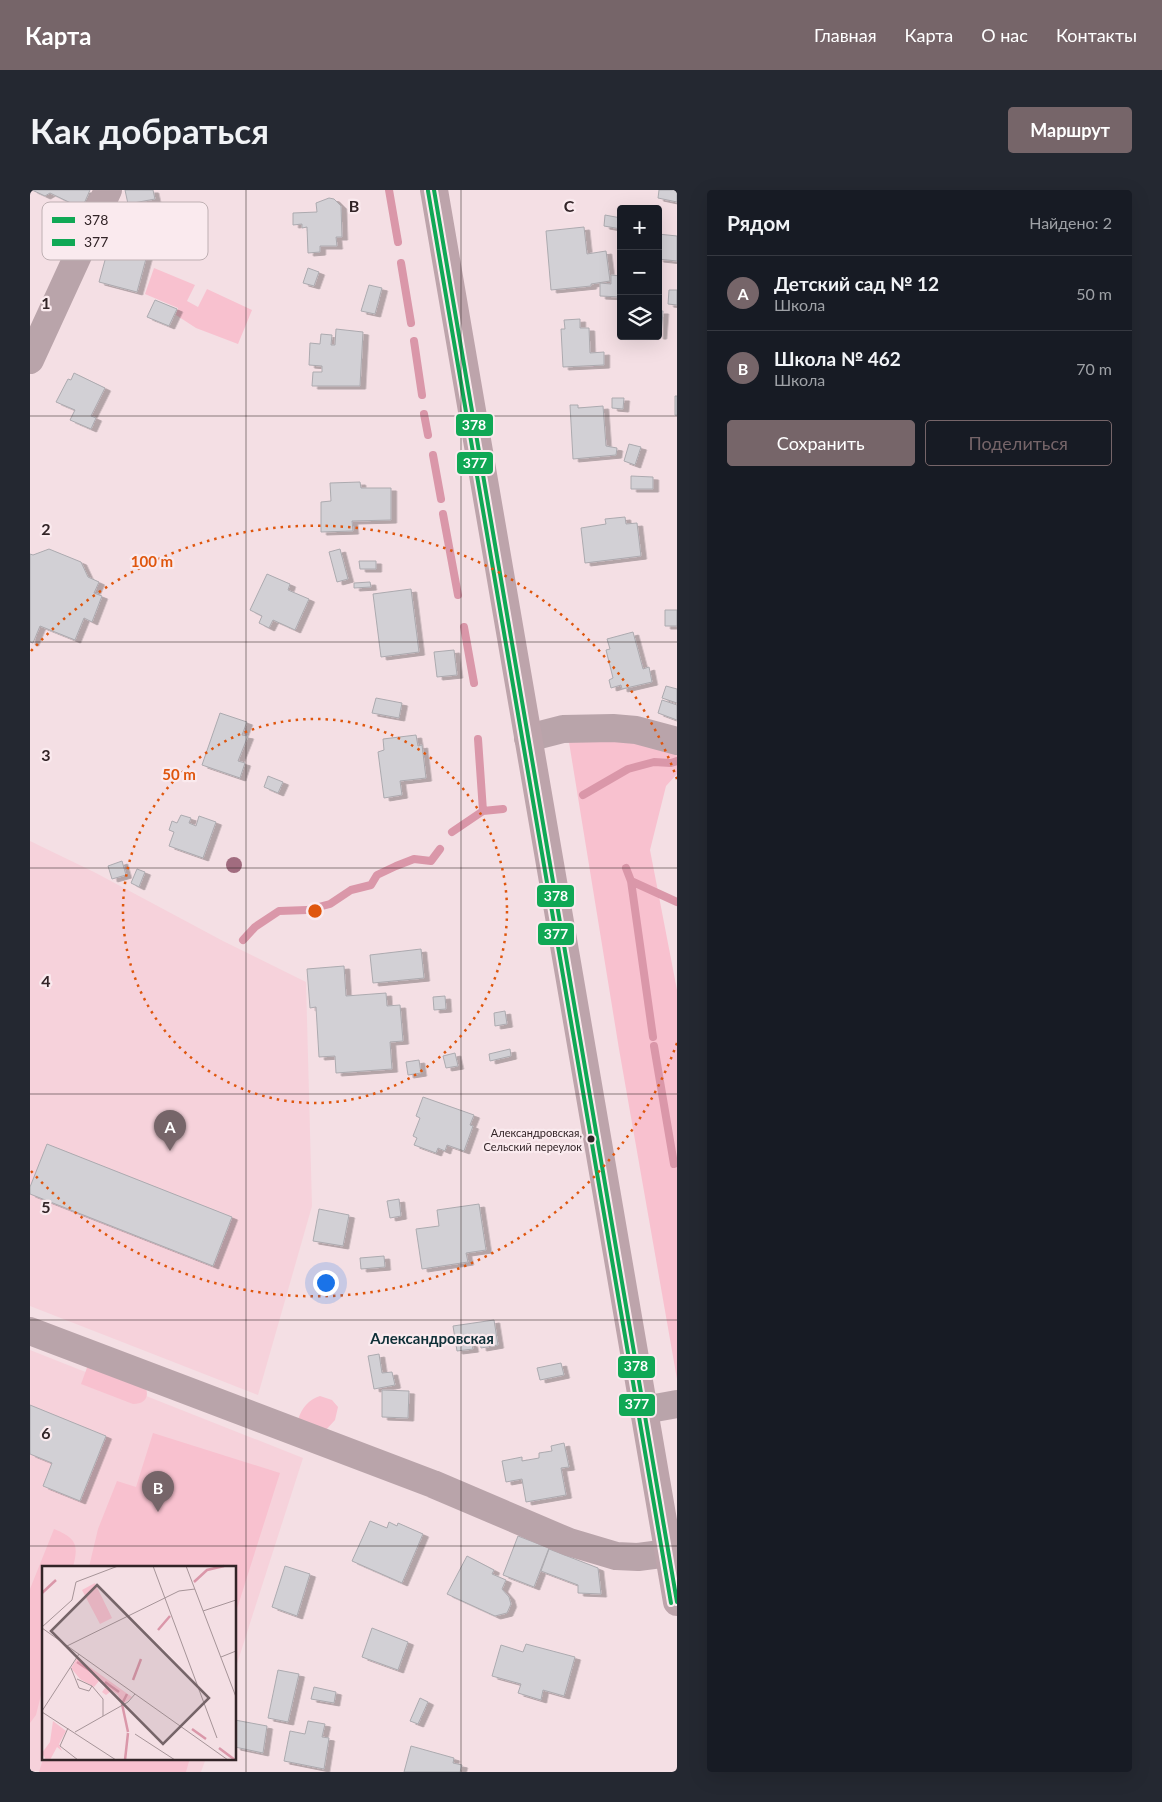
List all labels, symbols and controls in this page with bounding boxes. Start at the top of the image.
text: Карта [25,21,92,50]
text: Главная [814,24,877,46]
text: Карта [905,24,953,46]
text: О нас [981,24,1028,46]
text: Контакты [1056,24,1137,46]
button: Маршрут [1008,107,1132,153]
text: Как добраться [30,109,269,151]
text: B [349,196,359,215]
text: C [564,196,575,215]
legend [42,202,208,260]
map controls [617,205,662,340]
button: + [617,205,662,250]
text: Рядом [727,210,790,235]
text: 378 [84,211,108,228]
text: Найдено: 2 [1029,213,1112,232]
text: 377 [84,233,108,250]
button: − [617,250,662,295]
text: Детский сад № 12 [774,272,939,295]
text: A [737,284,749,303]
text: 50 m [1076,284,1112,303]
text: 1 [41,293,51,312]
button: layers [617,295,662,340]
text: Школа [774,295,825,314]
text: Школа № 462 [774,347,901,370]
text: B [738,359,748,378]
text: 70 m [1076,359,1112,378]
text: Школа [774,370,825,389]
line badge: 378 [455,413,494,437]
text: 378 [462,416,486,433]
button: Сохранить [727,420,915,466]
button: Поделиться [925,420,1112,466]
line badge: 377 [456,451,494,475]
text: 377 [463,454,487,471]
text: 2 [41,519,51,538]
text: 100 m [131,552,173,570]
text: 3 [41,745,51,764]
text: 50 m [162,765,196,783]
line badge: 378 [536,884,575,908]
text: 378 [544,887,568,904]
centre of rings [306,902,324,920]
line badge: 377 [537,922,575,946]
text: 377 [544,925,568,942]
text: 4 [41,971,51,990]
pin: A [154,1110,186,1151]
place label: Александровская, Сельский переулок [483,1126,582,1153]
marker: Александровская, Сельский переулок [586,1134,596,1144]
text: 5 [41,1197,51,1216]
your location [313,1270,339,1296]
district label: Александровская [369,1329,494,1347]
line badge: 378 [617,1355,656,1379]
text: 378 [624,1357,648,1374]
line badge: 377 [618,1393,656,1417]
text: 377 [625,1395,649,1412]
text: 6 [41,1423,51,1442]
pin: B [142,1471,174,1512]
inset map [42,1566,236,1760]

